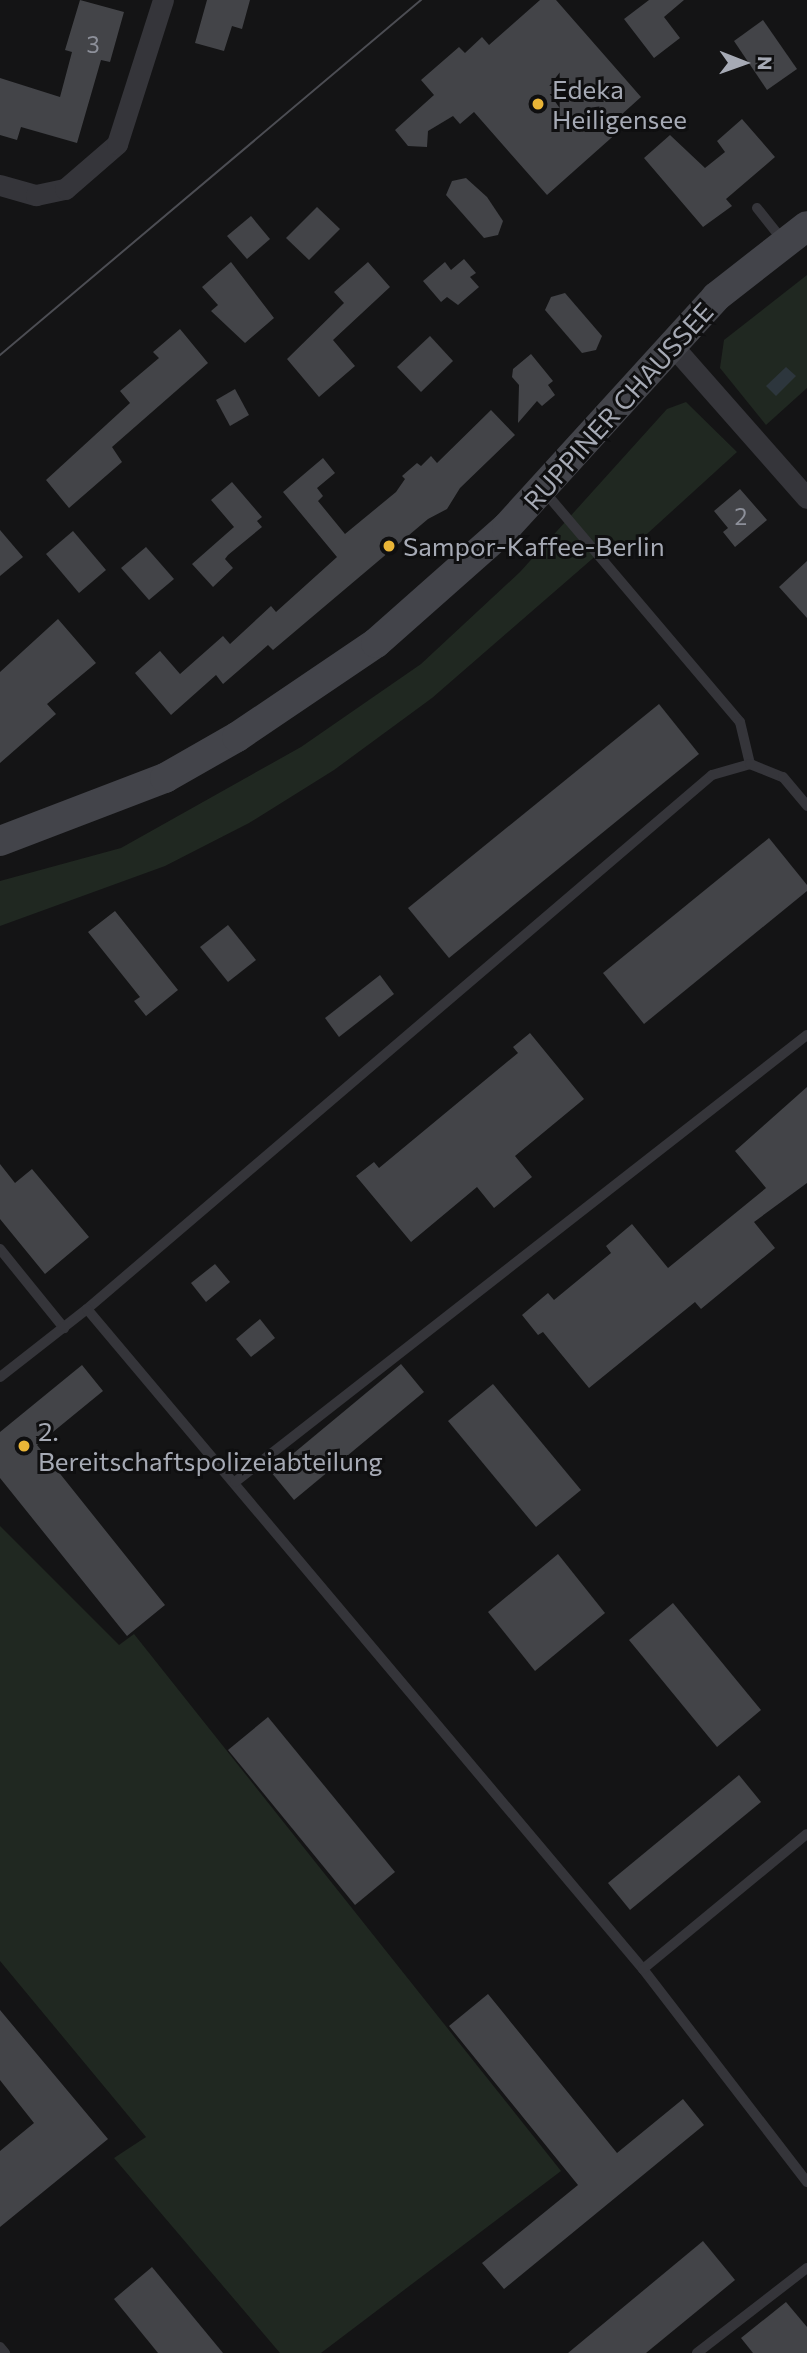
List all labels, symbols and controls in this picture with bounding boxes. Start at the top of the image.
north arrow [709,28,779,98]
house number: 3 [86,30,100,58]
text: N [754,56,777,71]
place label: Edeka Heiligensee [552,73,687,134]
marker: Edeka Heiligensee [530,96,546,112]
street label: RUPPINER CHAUSSEE [517,296,719,516]
house number: 2 [735,502,747,530]
place label: Sampor-Kaffee-Berlin [403,530,665,562]
marker: Sampor-Kaffee-Berlin [381,538,397,554]
place label: 2. Bereitschaftspolizeiabteilung [38,1415,383,1476]
marker: 2. Bereitschaftspolizeiabteilung [16,1438,32,1454]

